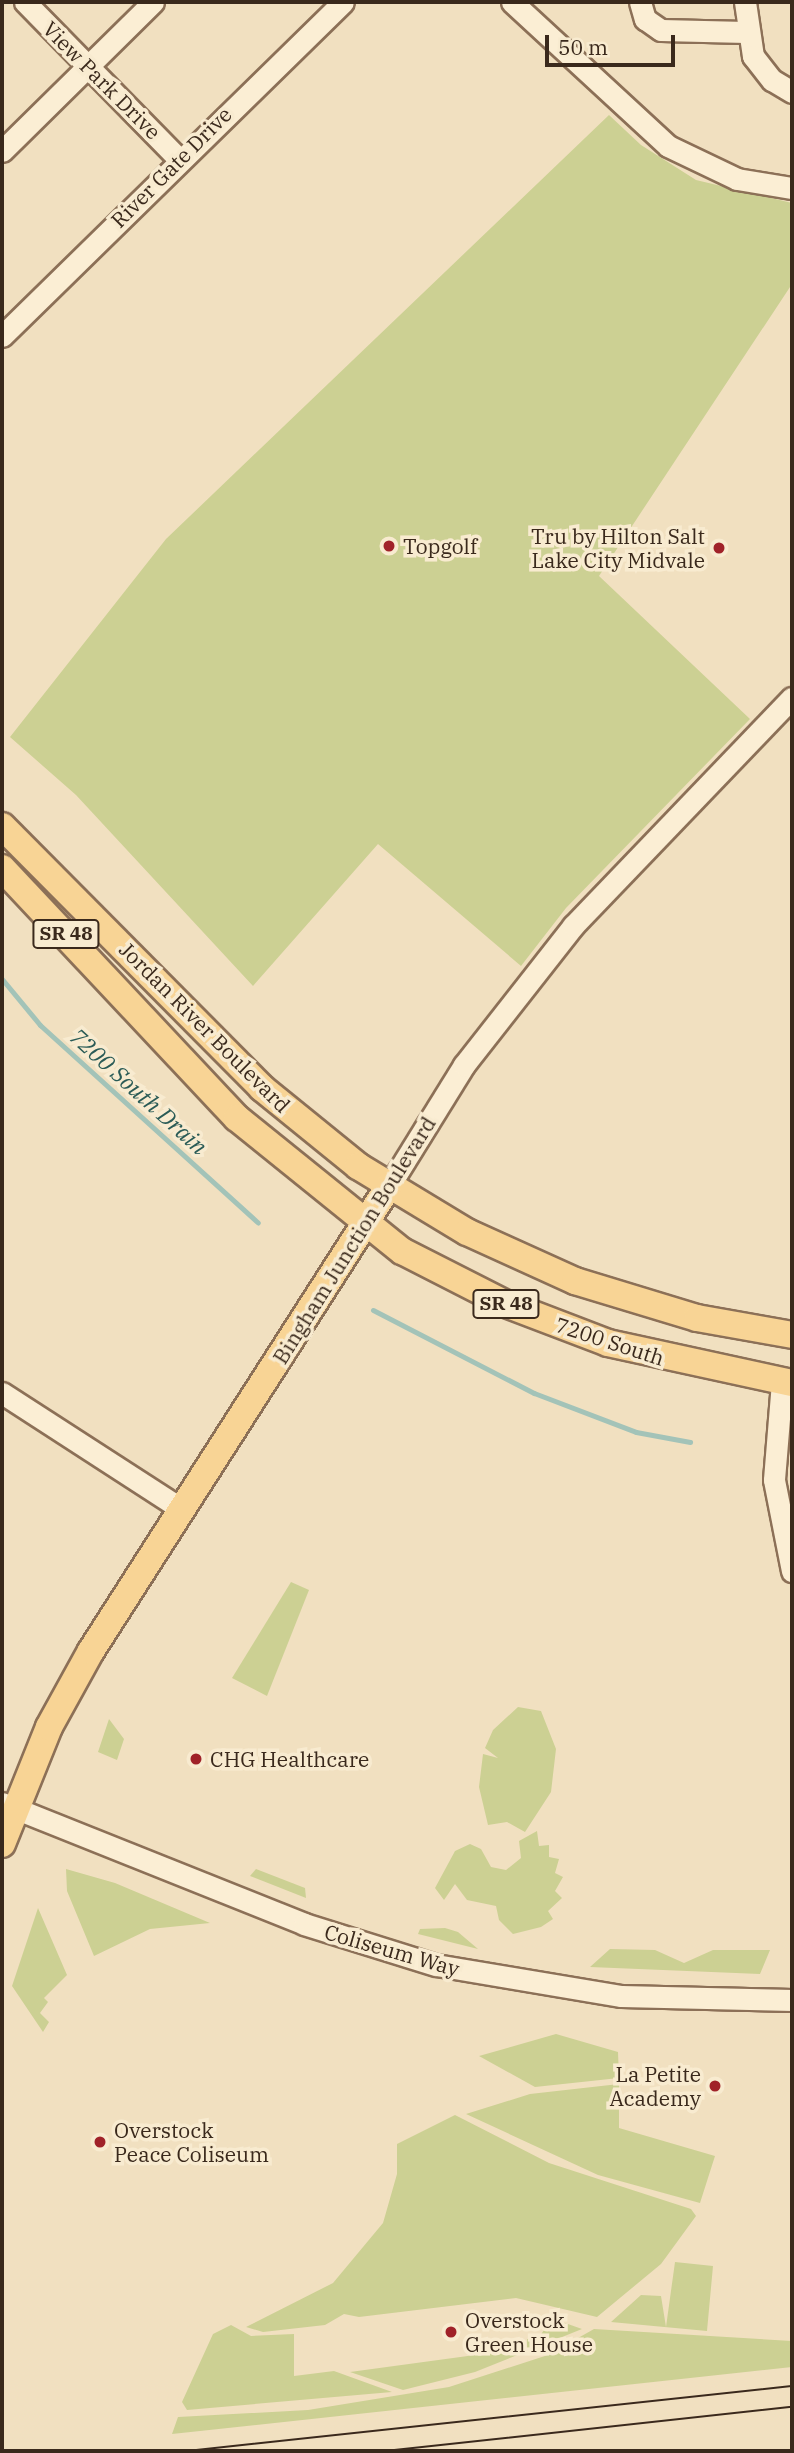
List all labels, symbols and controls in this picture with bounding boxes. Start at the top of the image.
street label: View Park Drive [38,16,166,144]
scale bar [549,21,678,65]
text: 50 m [558,33,608,61]
street label: River Gate Drive [105,101,237,233]
place label: Tru by Hilton Salt Lake City Midvale [531,523,705,573]
place label: Topgolf [403,533,477,559]
marker: Topgolf [381,538,397,554]
marker: Tru by Hilton Salt Lake City Midvale [711,540,727,556]
road number: SR 48 [31,918,101,950]
street label: Jordan River Boulevard [114,936,296,1118]
water label: 7200 South Drain [65,1022,213,1160]
street label: Bingham Junction Boulevard [267,1112,441,1368]
road number: SR 48 [471,1288,541,1320]
street label: 7200 South [552,1312,668,1370]
place label: CHG Healthcare [210,1746,369,1772]
marker: CHG Healthcare [188,1751,204,1767]
street label: Coliseum Way [322,1919,462,1981]
place label: La Petite Academy [609,2061,701,2111]
marker: La Petite Academy [707,2078,723,2094]
place label: Overstock Peace Coliseum [114,2117,269,2167]
marker: Overstock Peace Coliseum [92,2134,108,2150]
place label: Overstock Green House [465,2307,593,2357]
marker: Overstock Green House [443,2324,459,2340]

